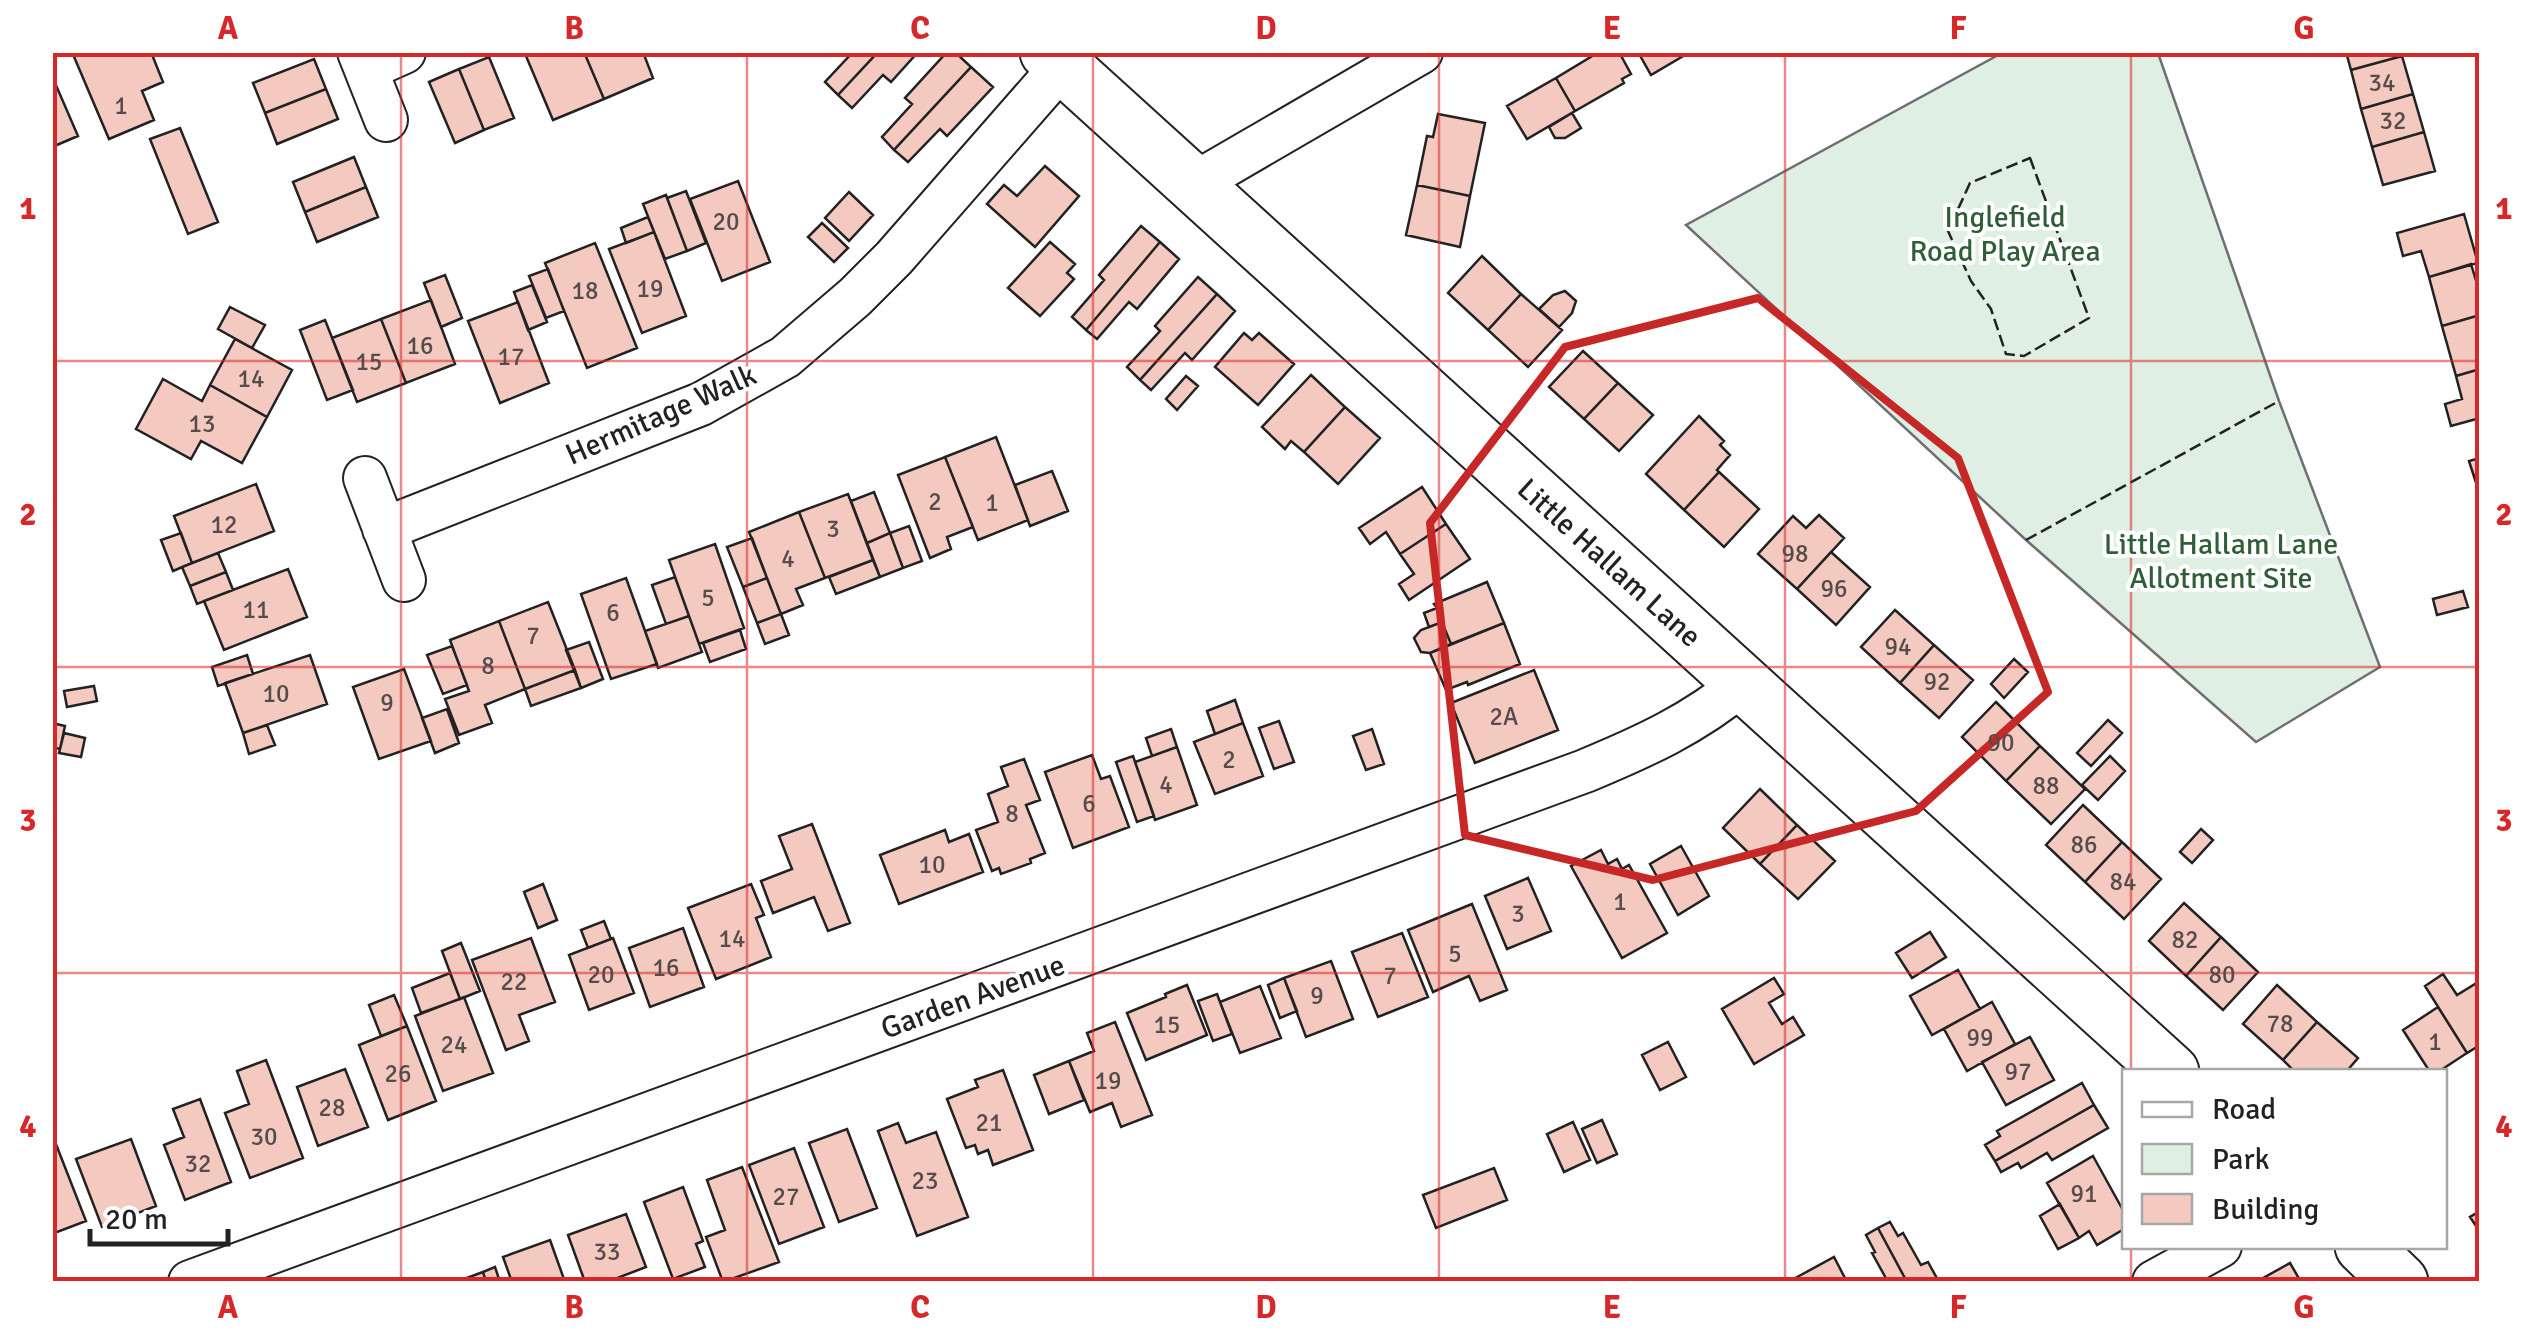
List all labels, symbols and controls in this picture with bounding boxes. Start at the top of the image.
text: A [218,9,239,48]
text: B [564,9,584,48]
text: C [910,9,930,48]
text: D [1255,9,1277,48]
text: E [1603,9,1621,48]
text: F [1949,9,1967,48]
text: G [2294,9,2314,48]
house number: 34 [2368,67,2396,98]
house number: 1 [114,90,128,121]
house number: 32 [2379,105,2407,136]
text: 1 [19,189,37,228]
text: 1 [2495,189,2513,228]
park label: Inglefield Road Play Area [1909,199,2101,270]
house number: 20 [712,206,740,237]
house number: 19 [636,273,664,304]
house number: 18 [571,275,599,306]
house number: 16 [406,330,434,361]
house number: 17 [497,341,525,372]
house number: 15 [355,346,383,377]
street label: Hermitage Walk [560,356,762,474]
house number: 14 [237,363,265,394]
house number: 13 [188,408,216,439]
street label: Little Hallam Lane [1509,471,1709,655]
house number: 2 [928,486,942,517]
house number: 1 [985,487,999,518]
text: 2 [19,495,37,534]
text: 2 [2495,495,2513,534]
house number: 12 [210,509,238,540]
house number: 3 [826,513,840,544]
park label: Little Hallam Lane Allotment Site [2104,526,2338,597]
house number: 98 [1781,538,1809,569]
house number: 4 [781,543,795,574]
house number: 96 [1820,573,1848,604]
house number: 5 [701,582,715,613]
house number: 11 [242,594,270,625]
house number: 6 [606,597,620,628]
house number: 7 [526,620,540,651]
house number: 94 [1884,631,1912,662]
house number: 8 [481,650,495,681]
house number: 92 [1923,666,1951,697]
house number: 10 [262,678,290,709]
house number: 9 [380,687,394,718]
house number: 2A [1490,701,1518,732]
house number: 90 [1987,727,2015,758]
house number: 2 [1222,744,1236,775]
house number: 4 [1159,769,1173,800]
house number: 88 [2032,770,2060,801]
house number: 6 [1082,788,1096,819]
house number: 8 [1005,798,1019,829]
text: 3 [19,801,37,840]
text: 3 [2495,801,2513,840]
house number: 86 [2070,829,2098,860]
house number: 10 [918,849,946,880]
house number: 84 [2109,866,2137,897]
house number: 1 [1613,886,1627,917]
house number: 3 [1511,898,1525,929]
house number: 14 [718,923,746,954]
house number: 82 [2171,924,2199,955]
house number: 5 [1448,938,1462,969]
street label: Garden Avenue [876,947,1070,1047]
house number: 16 [652,952,680,983]
house number: 20 [587,959,615,990]
house number: 80 [2208,959,2236,990]
house number: 7 [1383,960,1397,991]
house number: 22 [500,966,528,997]
house number: 9 [1310,980,1324,1011]
house number: 78 [2266,1008,2294,1039]
house number: 15 [1153,1009,1181,1040]
house number: 99 [1966,1022,1994,1053]
house number: 1 [2428,1026,2442,1057]
house number: 24 [440,1029,468,1060]
house number: 97 [2004,1056,2032,1087]
house number: 26 [384,1058,412,1089]
house number: 19 [1094,1065,1122,1096]
legend [2122,1069,2447,1249]
text: Road [2212,1091,2276,1128]
house number: 28 [318,1092,346,1123]
text: 4 [19,1107,37,1146]
house number: 21 [975,1107,1003,1138]
text: 4 [2495,1107,2513,1146]
house number: 30 [250,1121,278,1152]
text: Park [2212,1141,2270,1178]
house number: 32 [184,1148,212,1179]
house number: 23 [911,1165,939,1196]
house number: 91 [2070,1178,2098,1209]
house number: 27 [772,1181,800,1212]
scale bar [90,1184,228,1246]
text: Building [2212,1191,2319,1228]
text: 20 m [105,1201,168,1238]
house number: 33 [593,1236,621,1267]
text: A [218,1288,239,1327]
text: B [564,1288,584,1327]
text: C [910,1288,930,1327]
text: D [1255,1288,1277,1327]
text: E [1603,1288,1621,1327]
text: F [1949,1288,1967,1327]
text: G [2294,1288,2314,1327]

